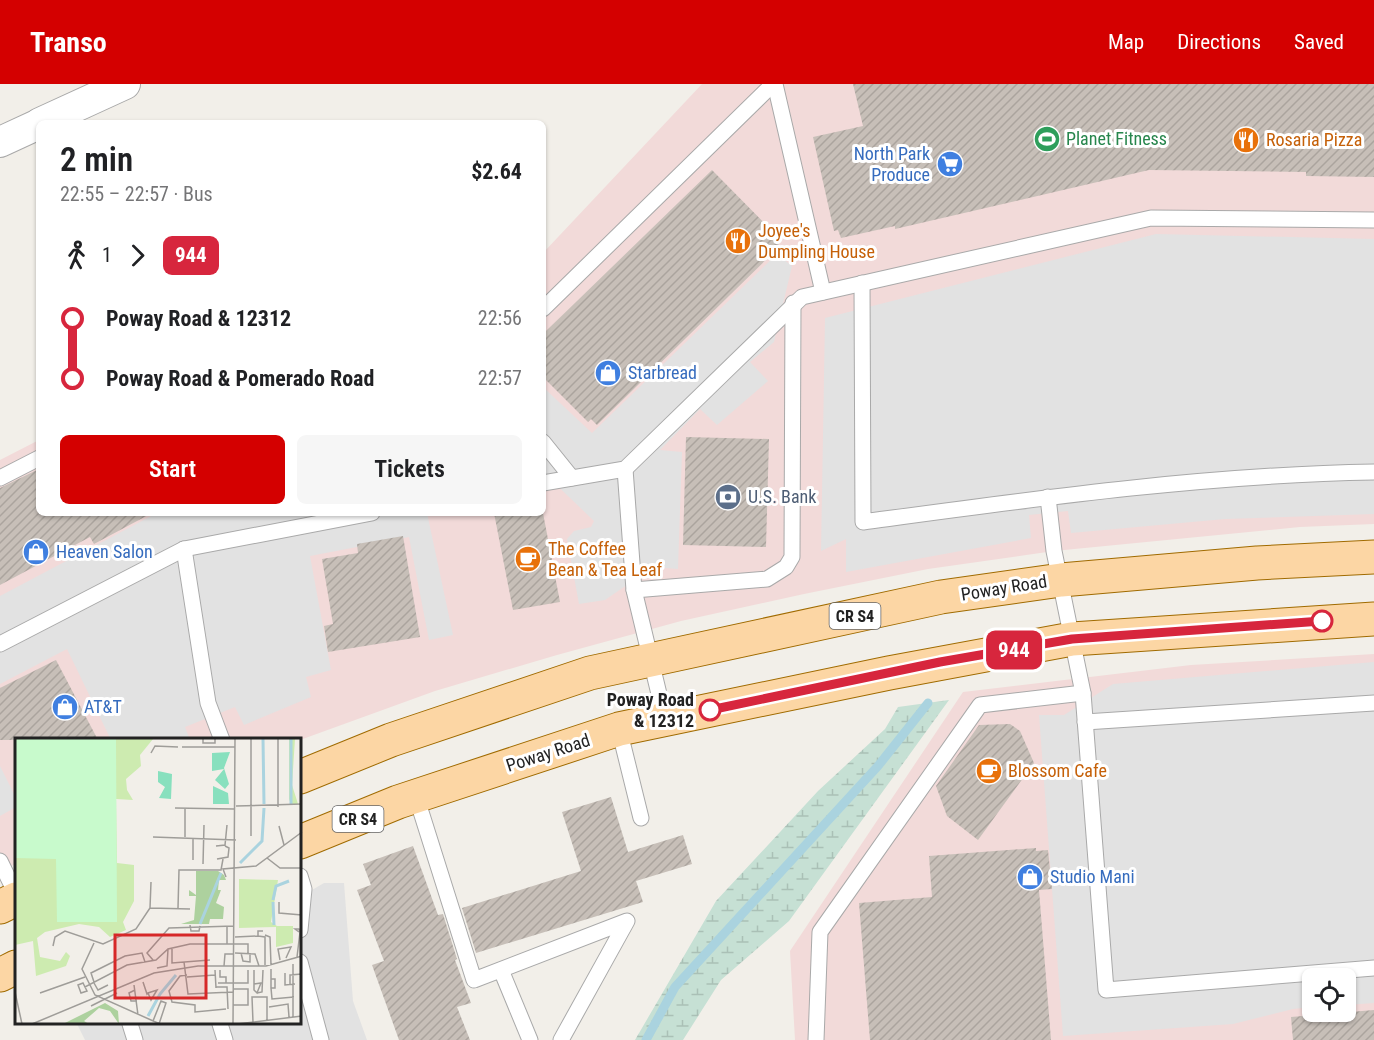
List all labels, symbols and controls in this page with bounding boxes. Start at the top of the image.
text: Transo [30,26,107,59]
text: Map [1108,30,1144,54]
text: Directions [1177,30,1261,54]
text: Saved [1294,30,1344,54]
sports icon: Planet Fitness [1032,124,1062,154]
restaurant icon: Rosaria Pizza [1231,125,1261,155]
place label: Planet Fitness [1066,128,1167,149]
place label: Rosaria Pizza [1266,129,1362,150]
text: 2 min [60,140,133,179]
place label: North Park Produce [854,143,930,185]
supermarket icon: North Park Produce [935,149,965,179]
text: $2.64 [471,159,522,184]
text: 22:55 – 22:57 · Bus [60,182,213,206]
place label: Joyee's Dumpling House [758,220,875,262]
restaurant icon: Joyee's Dumpling House [723,226,753,256]
icon: walk [60,239,93,272]
icon: forward [121,239,154,272]
text: 1 [102,243,112,267]
text: 944 [175,243,207,267]
text: Poway Road & 12312 [106,306,291,331]
text: 22:56 [478,306,522,330]
shop icon: Starbread [593,358,623,388]
place label: Starbread [628,362,697,383]
text: Poway Road & Pomerado Road [106,366,374,391]
text: 22:57 [478,366,522,390]
button: Start [60,435,285,504]
button: Tickets [297,435,522,504]
bank icon: U.S. Bank [713,482,743,512]
place label: U.S. Bank [748,486,816,507]
shop icon: Heaven Salon [21,537,51,567]
place label: The Coffee Bean & Tea Leaf [548,538,663,580]
place label: Heaven Salon [56,541,153,562]
cafe icon: The Coffee Bean & Tea Leaf [513,544,543,574]
street label: Poway Road [959,570,1048,605]
road number: CR S4 [830,603,880,629]
unlabelled marker [1311,610,1333,632]
line badge: 944 [980,630,1048,670]
text: 944 [998,638,1030,662]
place label: Poway Road & 12312 [607,689,694,731]
shop icon: AT&T [50,692,80,722]
place label: AT&T [84,696,122,717]
marker: Poway Road & 12312 [699,699,721,721]
street label: Poway Road [503,729,592,776]
inset map [15,738,302,1025]
cafe icon: Blossom Cafe [974,756,1004,786]
place label: Blossom Cafe [1008,760,1107,781]
road number: CR S4 [332,806,384,832]
shop icon: Studio Mani [1015,862,1045,892]
place label: Studio Mani [1050,866,1135,887]
map controls [1302,968,1356,1022]
button: locate [1302,968,1356,1022]

